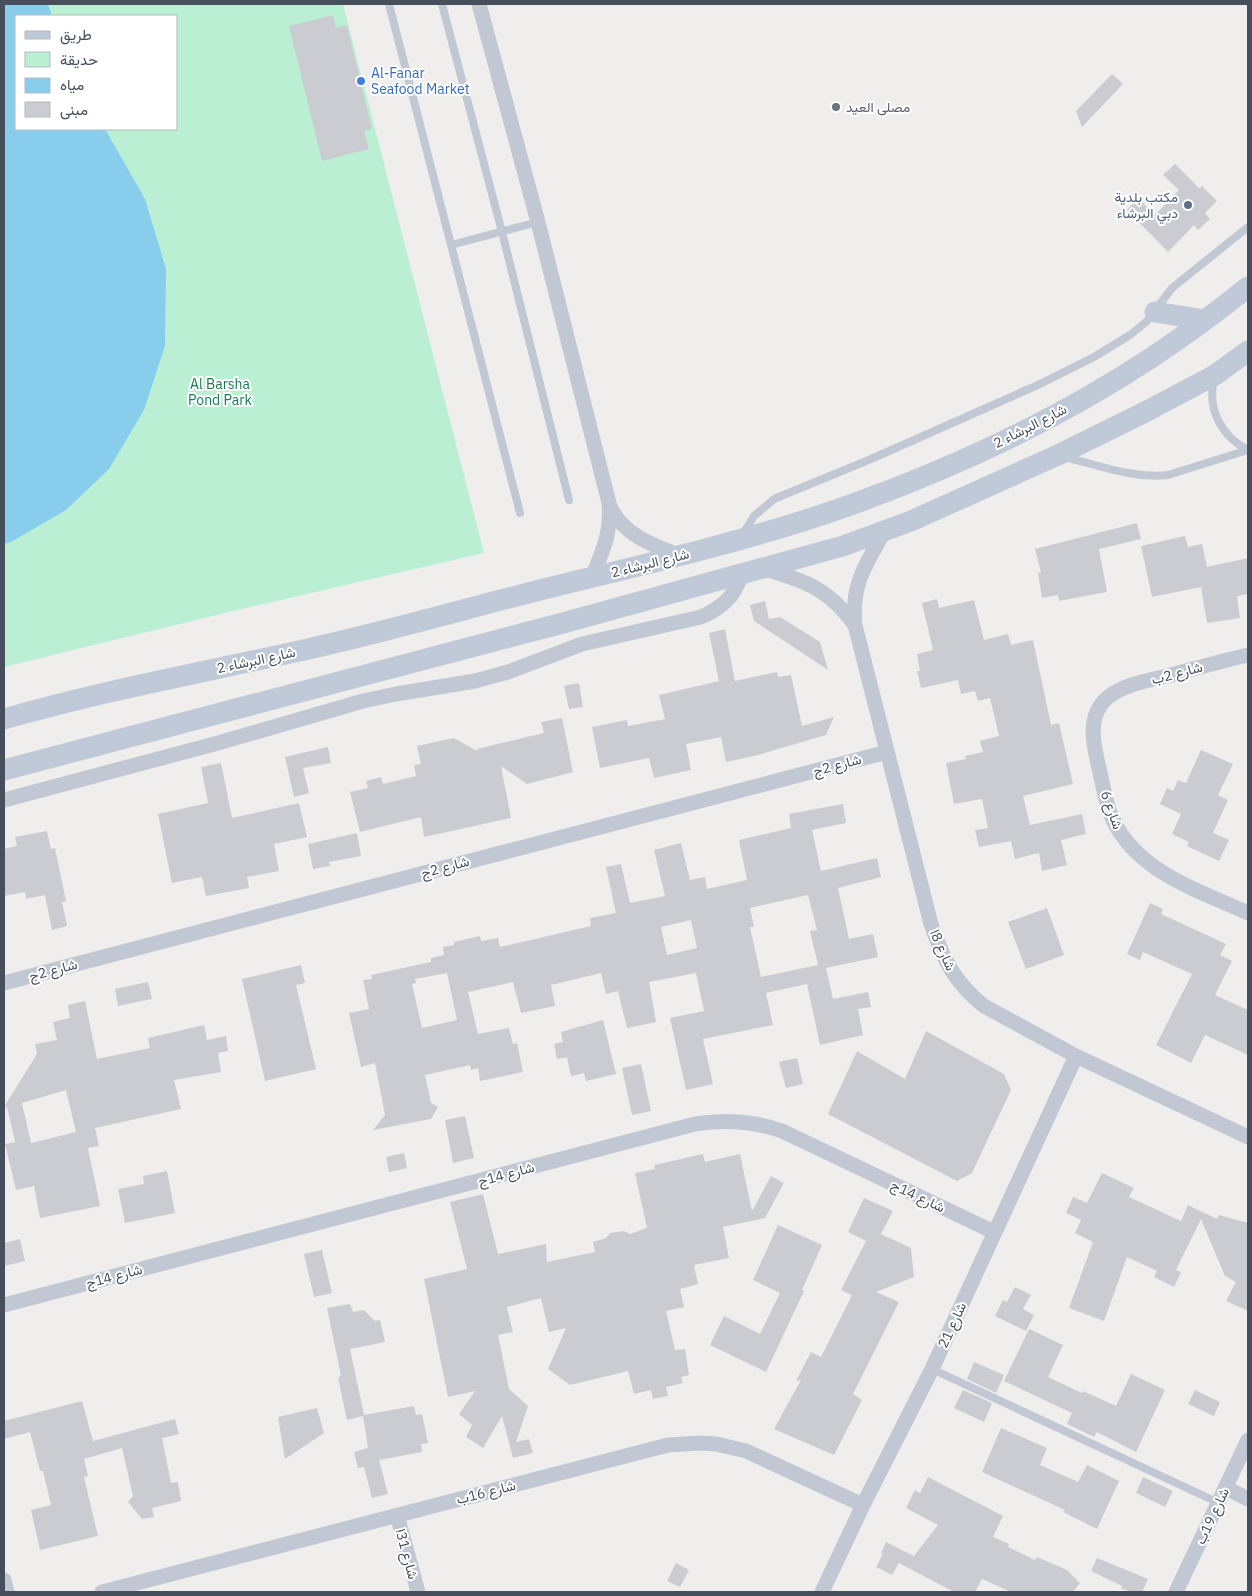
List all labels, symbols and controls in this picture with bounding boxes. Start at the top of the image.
legend [15,15,178,130]
text: طريق [60,25,92,45]
text: حديقة [60,50,98,69]
place label: Al-Fanar Seafood Market [371,64,470,98]
text: مياه [60,75,84,94]
marker: Al-Fanar Seafood Market [355,75,367,87]
place label: مصلى العيد [846,98,910,116]
text: مبنى [60,100,88,120]
marker: مصلى العيد [830,101,842,113]
place label: مكتب بلدية دبي البرشاء [1114,188,1178,225]
marker: مكتب بلدية دبي البرشاء [1182,199,1194,211]
park label: Al Barsha Pond Park [188,375,252,409]
street label: شارع البرشاء 2 [990,400,1071,454]
street label: شارع البرشاء 2 [609,545,691,583]
street label: شارع البرشاء 2 [215,643,297,679]
street label: شارع 2ب [1149,658,1205,690]
street label: شارع 2ج [811,750,864,782]
street label: شارع 6 [1095,788,1127,832]
street label: شارع 2ج [419,852,472,884]
street label: شارع 8ا [924,927,960,974]
street label: شارع 2ج [27,955,80,987]
street label: شارع 14ج [476,1158,537,1192]
street label: شارع 14ج [887,1176,948,1218]
street label: شارع 14ج [84,1260,145,1294]
street label: شارع 21 [934,1299,972,1352]
street label: شارع 16ب [454,1476,518,1510]
street label: شارع 19ب [1191,1485,1235,1548]
street label: شارع 31ا [390,1527,422,1582]

